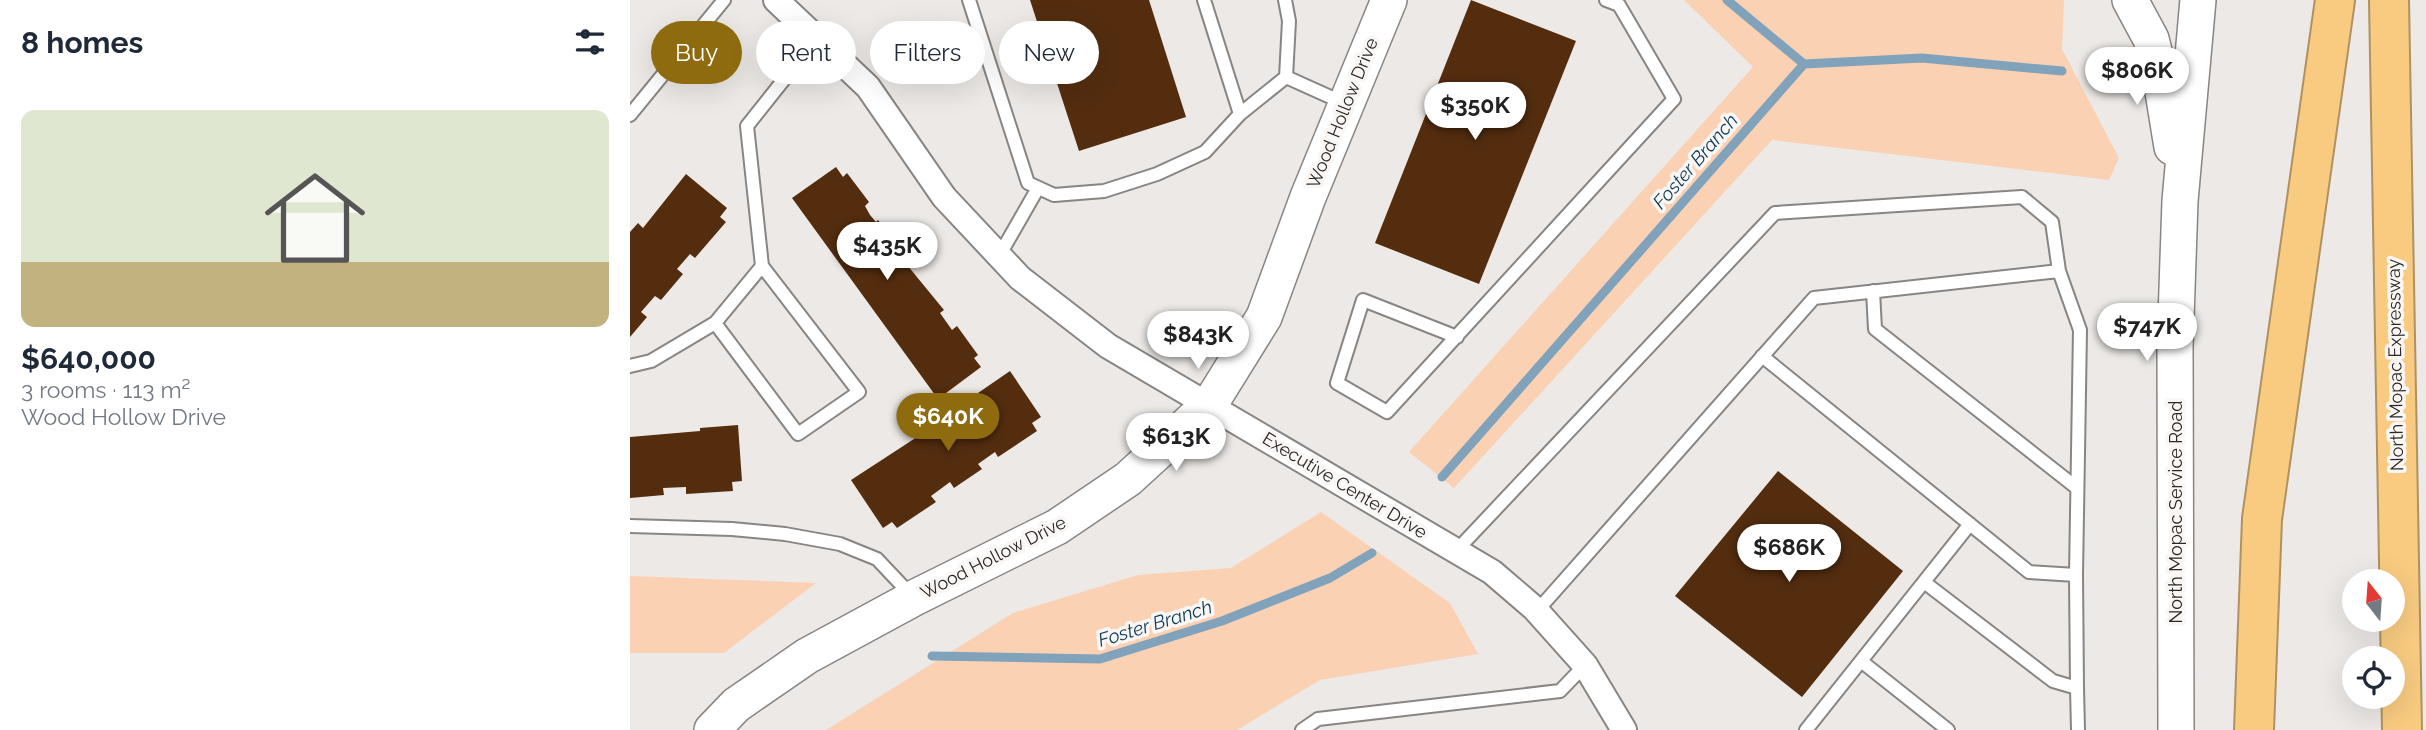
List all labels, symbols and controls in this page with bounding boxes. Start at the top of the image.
chip: Buy [651,21,742,84]
chip: Rent [756,21,856,84]
chip: Filters [870,21,985,84]
chip: New [999,21,1099,84]
icon: filters [571,23,609,61]
text: 8 homes [21,25,143,60]
street label: Wood Hollow Drive [1302,34,1382,191]
pin: $806K [2088,48,2186,107]
text: $806K [2101,56,2173,83]
pin: $350K [1426,82,1524,142]
text: $350K [1440,91,1510,118]
water label: Foster Branch [1648,109,1742,213]
icon: home [252,155,378,281]
pin: $435K [838,222,936,282]
text: $435K [853,231,921,258]
street label: North Mopac Expressway [2383,258,2407,471]
pin: $747K [2098,304,2196,363]
pin: $843K [1149,312,1247,371]
text: $747K [2113,312,2181,339]
text: $843K [1163,320,1233,347]
text: $640,000 [21,341,156,376]
text: 3 rooms · 113 m² [21,376,190,403]
pin: $640K [899,393,997,453]
street label: North Mopac Service Road [2165,400,2186,624]
text: $640K [912,402,984,429]
text: Wood Hollow Drive [21,403,226,430]
pin: $613K [1127,414,1225,473]
text: $613K [1142,422,1210,449]
street label: Executive Center Drive [1259,428,1431,543]
street label: Wood Hollow Drive [917,511,1070,603]
pin: $686K [1740,524,1838,584]
text: $686K [1753,533,1825,560]
north arrow [2342,569,2404,632]
map controls [2342,569,2405,709]
water label: Foster Branch [1095,595,1215,651]
button: locate [2342,646,2405,709]

